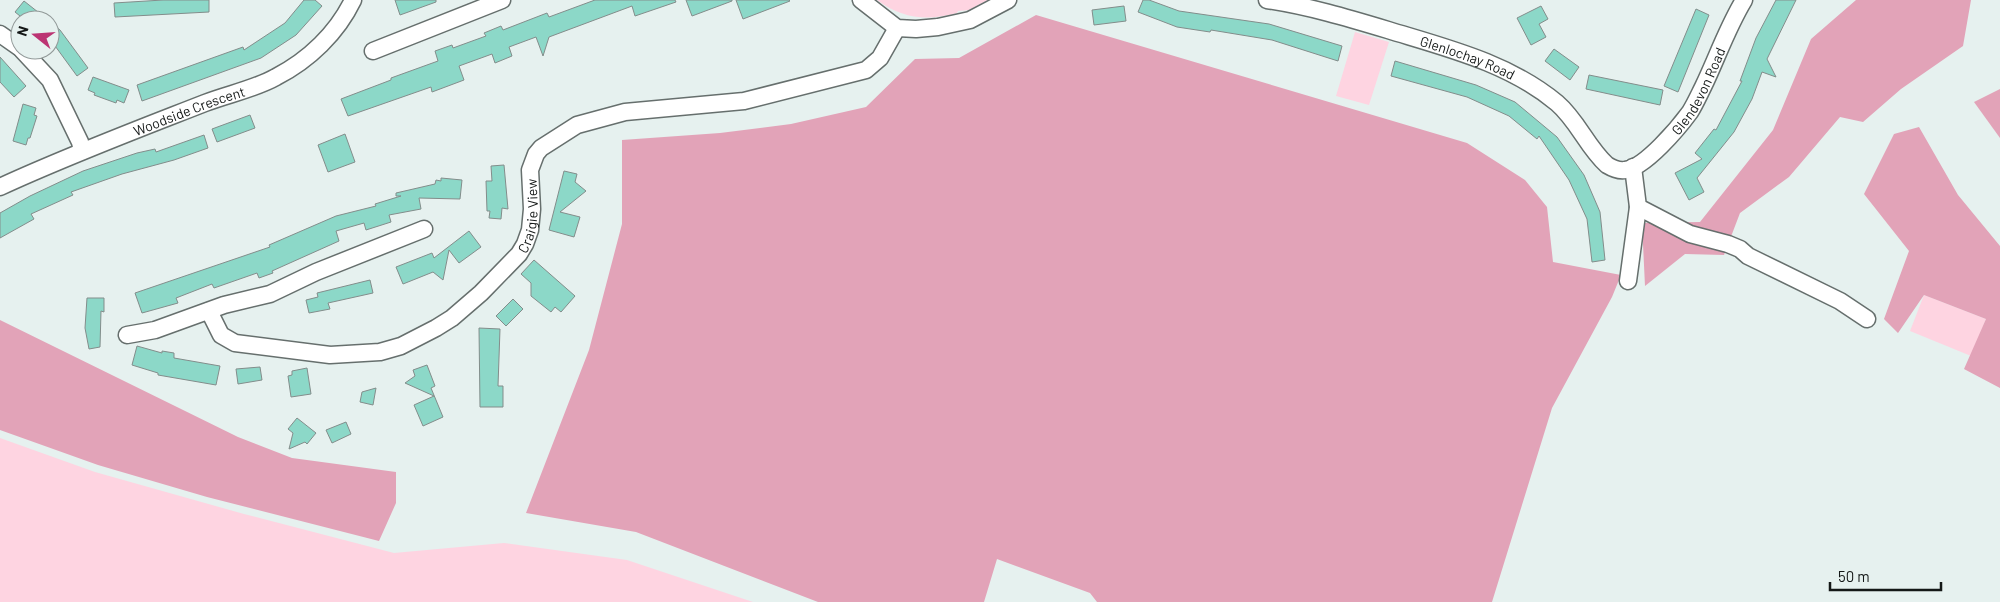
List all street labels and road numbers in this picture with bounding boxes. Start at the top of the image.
street label: Glenlochay Road [1418,32,1518,82]
street label: Glendevon Road [1667,45,1728,138]
street label: Woodside Crescent [131,82,247,139]
street label: Craigie View [513,178,541,256]

